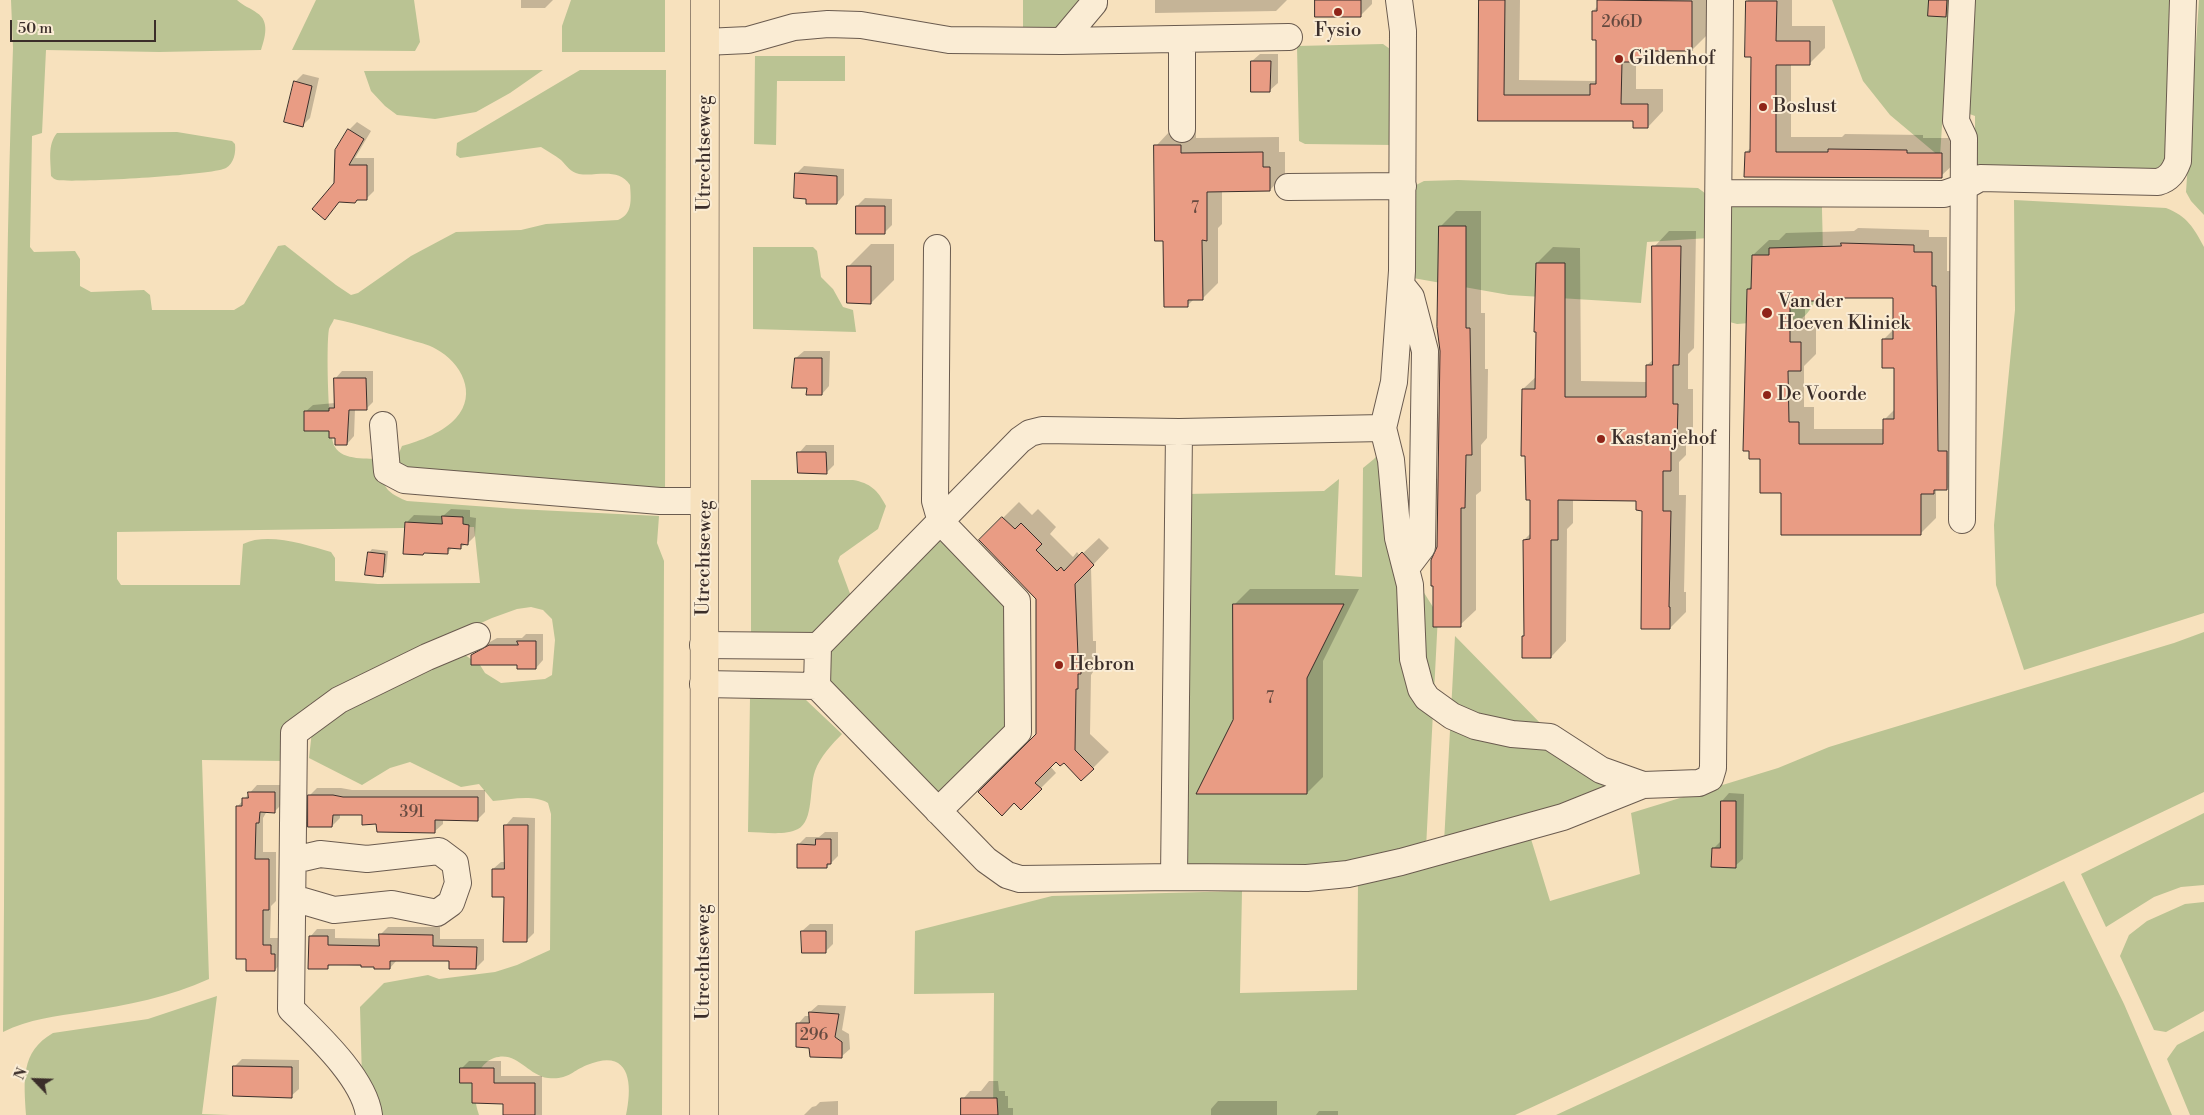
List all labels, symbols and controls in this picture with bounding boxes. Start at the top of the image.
marker: Fysio [1332,6,1344,18]
scale bar [12,10,159,42]
house number: 266D [1602,13,1642,33]
text: 50 m [18,19,52,38]
place label: Fysio [1314,20,1362,42]
place label: Gildenhof [1629,48,1715,70]
marker: Gildenhof [1613,53,1625,65]
street label: Utrechtseweg [694,95,716,211]
place label: Boslust [1773,96,1837,118]
marker: Boslust [1757,101,1769,113]
house number: 7 [1191,199,1199,219]
place label: Van der Hoeven Kliniek [1778,291,1910,335]
marker: Van der Hoeven Kliniek [1760,306,1774,320]
place label: De Voorde [1777,384,1867,406]
marker: De Voorde [1761,389,1773,401]
place label: Kastanjehof [1611,428,1716,450]
marker: Kastanjehof [1595,433,1607,445]
street label: Utrechtseweg [693,500,717,616]
place label: Hebron [1069,654,1135,676]
marker: Hebron [1053,659,1065,671]
house number: 7 [1266,689,1274,709]
house number: 391 [400,803,424,823]
street label: Utrechtseweg [693,904,715,1020]
house number: 296 [800,1026,828,1046]
north arrow [10,1055,60,1105]
text: N [11,1065,32,1083]

